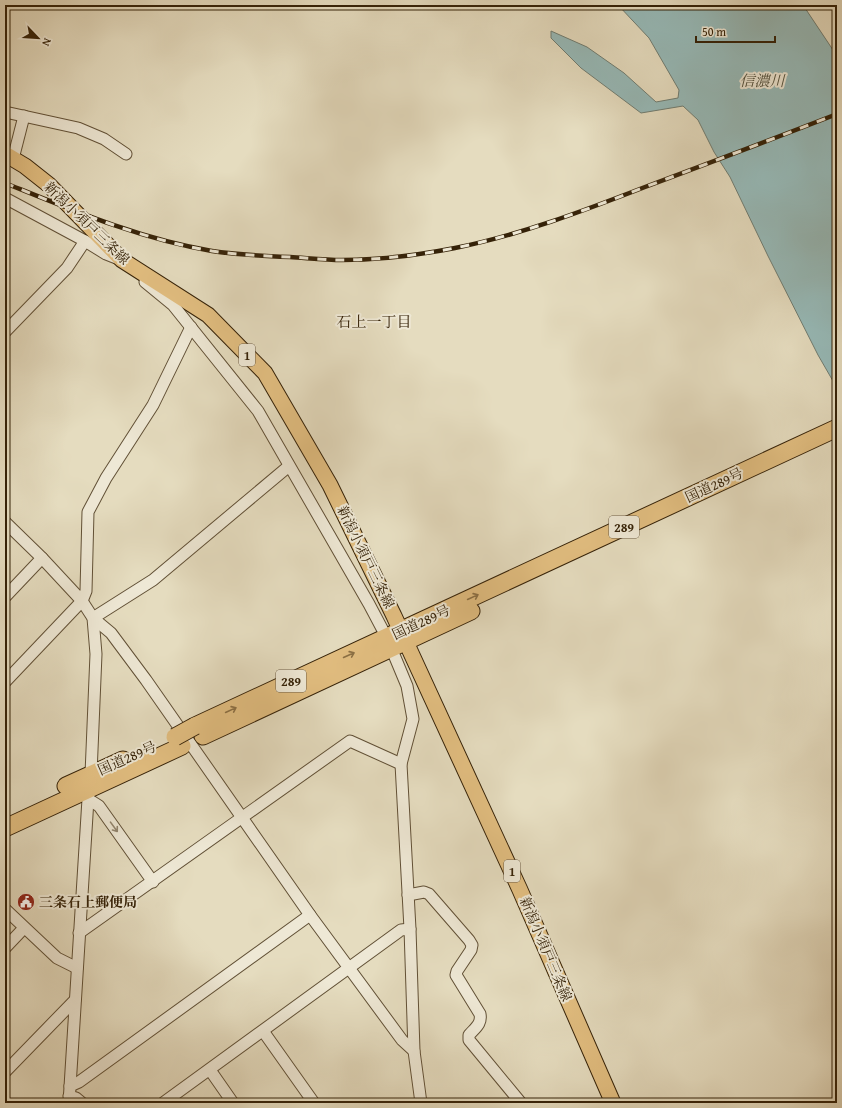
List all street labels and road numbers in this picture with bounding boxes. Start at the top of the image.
street label: 新潟小須戸三条線 [40,177,134,269]
road number: 1 [239,344,255,366]
street label: 国道289号 [682,463,746,507]
street label: 新潟小須戸三条線 [332,502,400,612]
road number: 289 [609,516,639,538]
street label: 国道289号 [389,600,453,644]
road number: 289 [276,670,306,692]
street label: 国道289号 [95,736,159,780]
road number: 1 [504,860,520,882]
street label: 新潟小須戸三条線 [515,894,577,1004]

